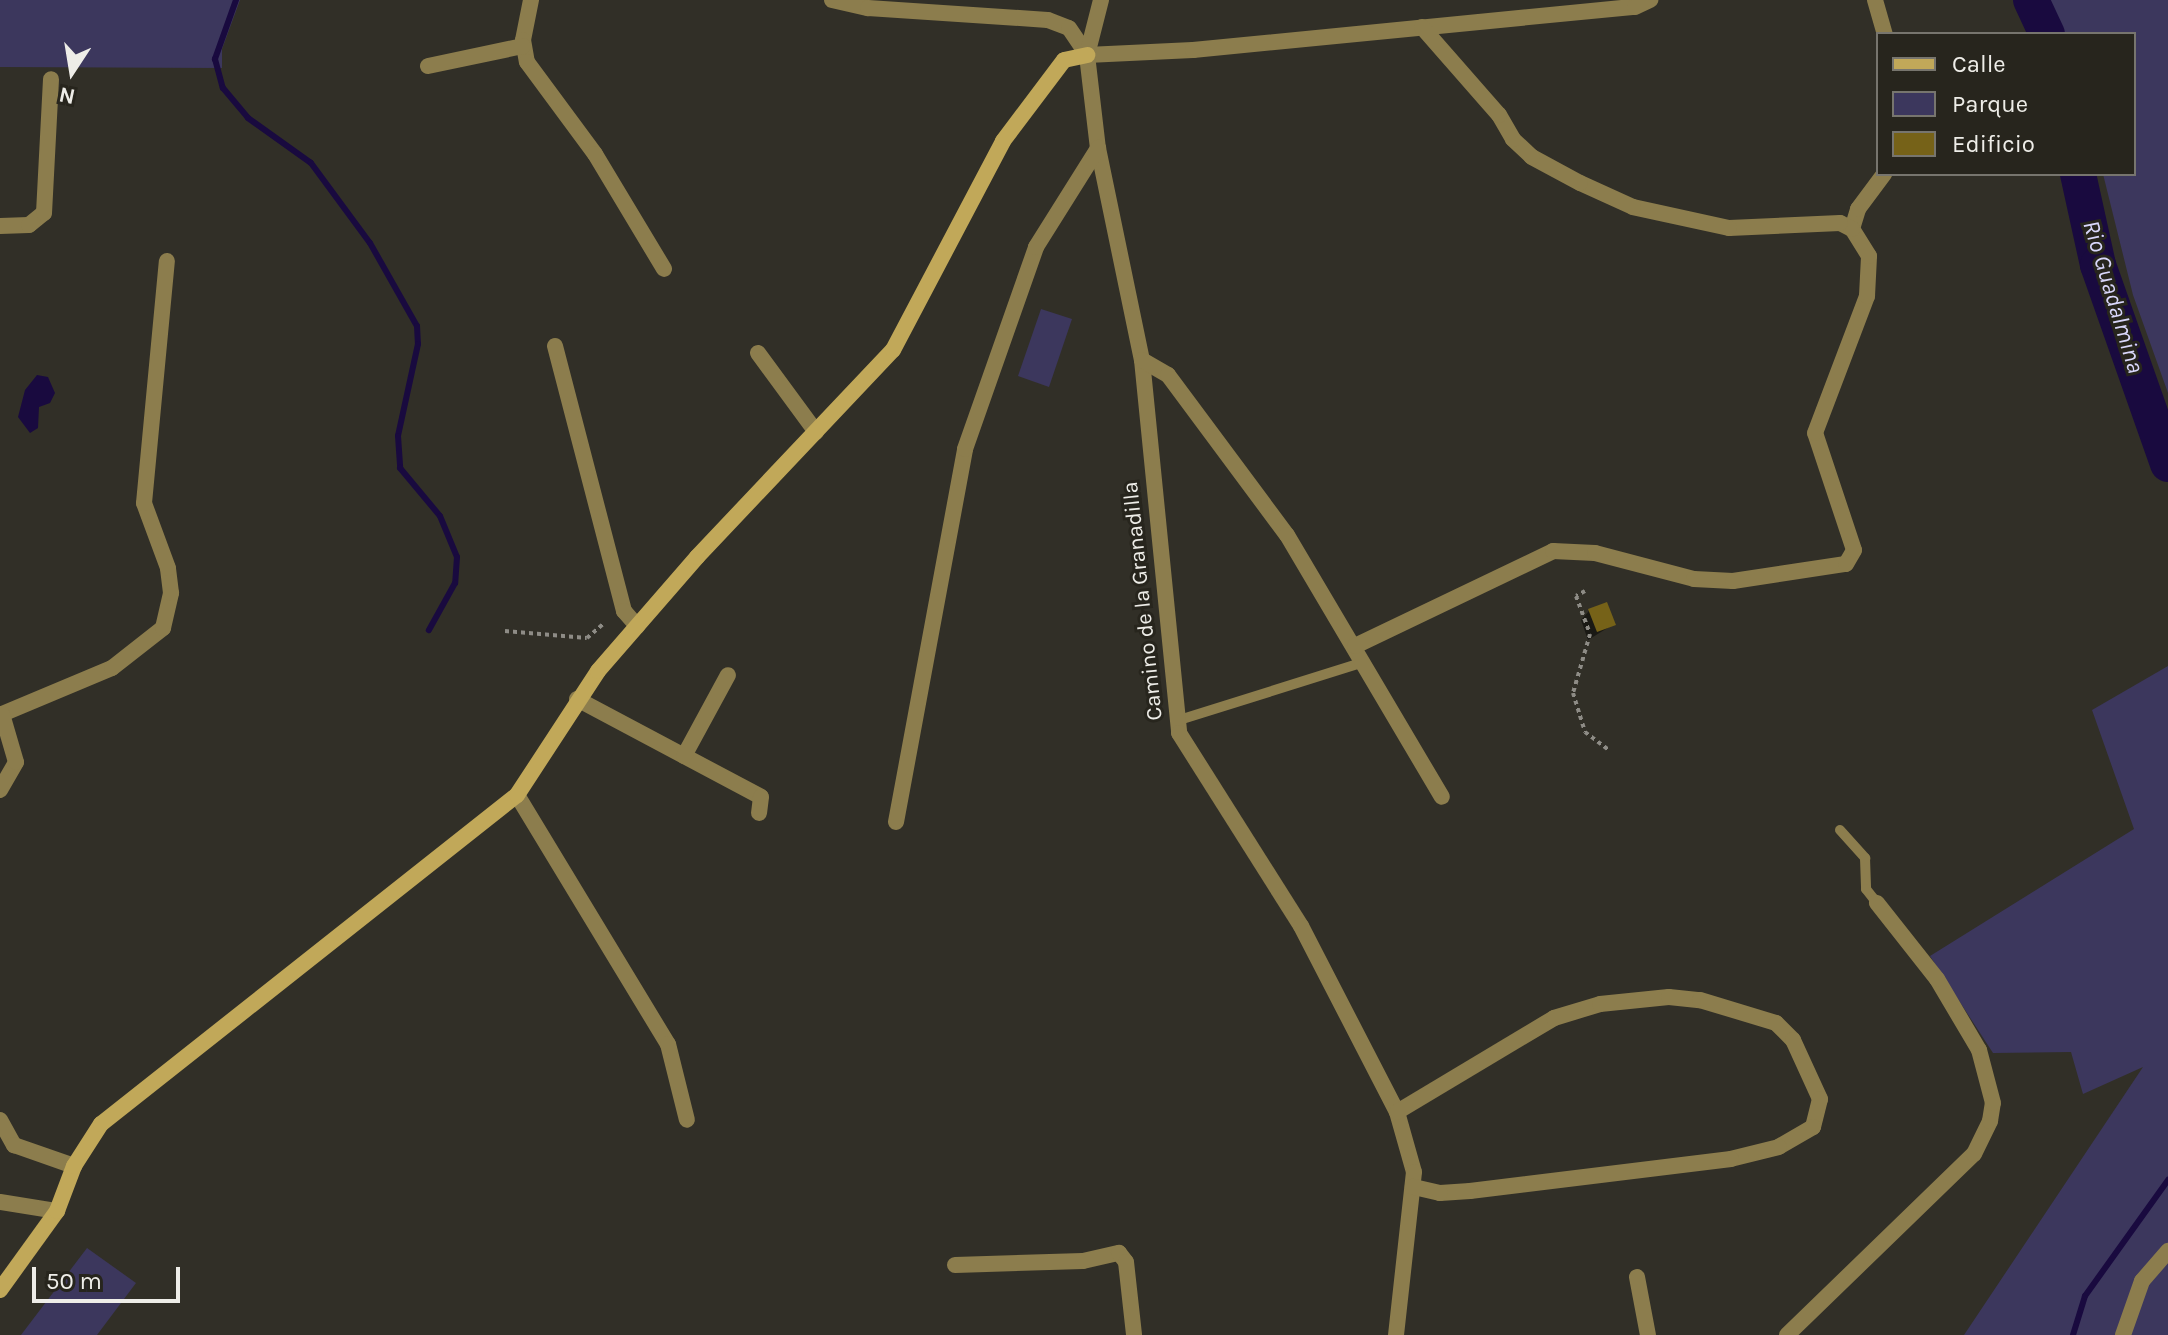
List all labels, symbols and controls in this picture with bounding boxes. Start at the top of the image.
north arrow [32,32,112,112]
legend [1876,32,2136,176]
text: Calle [1952,50,2006,78]
text: N [57,81,77,110]
text: Parque [1952,90,2028,118]
text: Edificio [1952,130,2035,158]
water label: Rio Guadalmina [2076,217,2150,377]
street label: Camino de la Granadilla [1117,480,1169,722]
scale bar [36,1251,184,1301]
text: 50 m [46,1267,102,1295]

